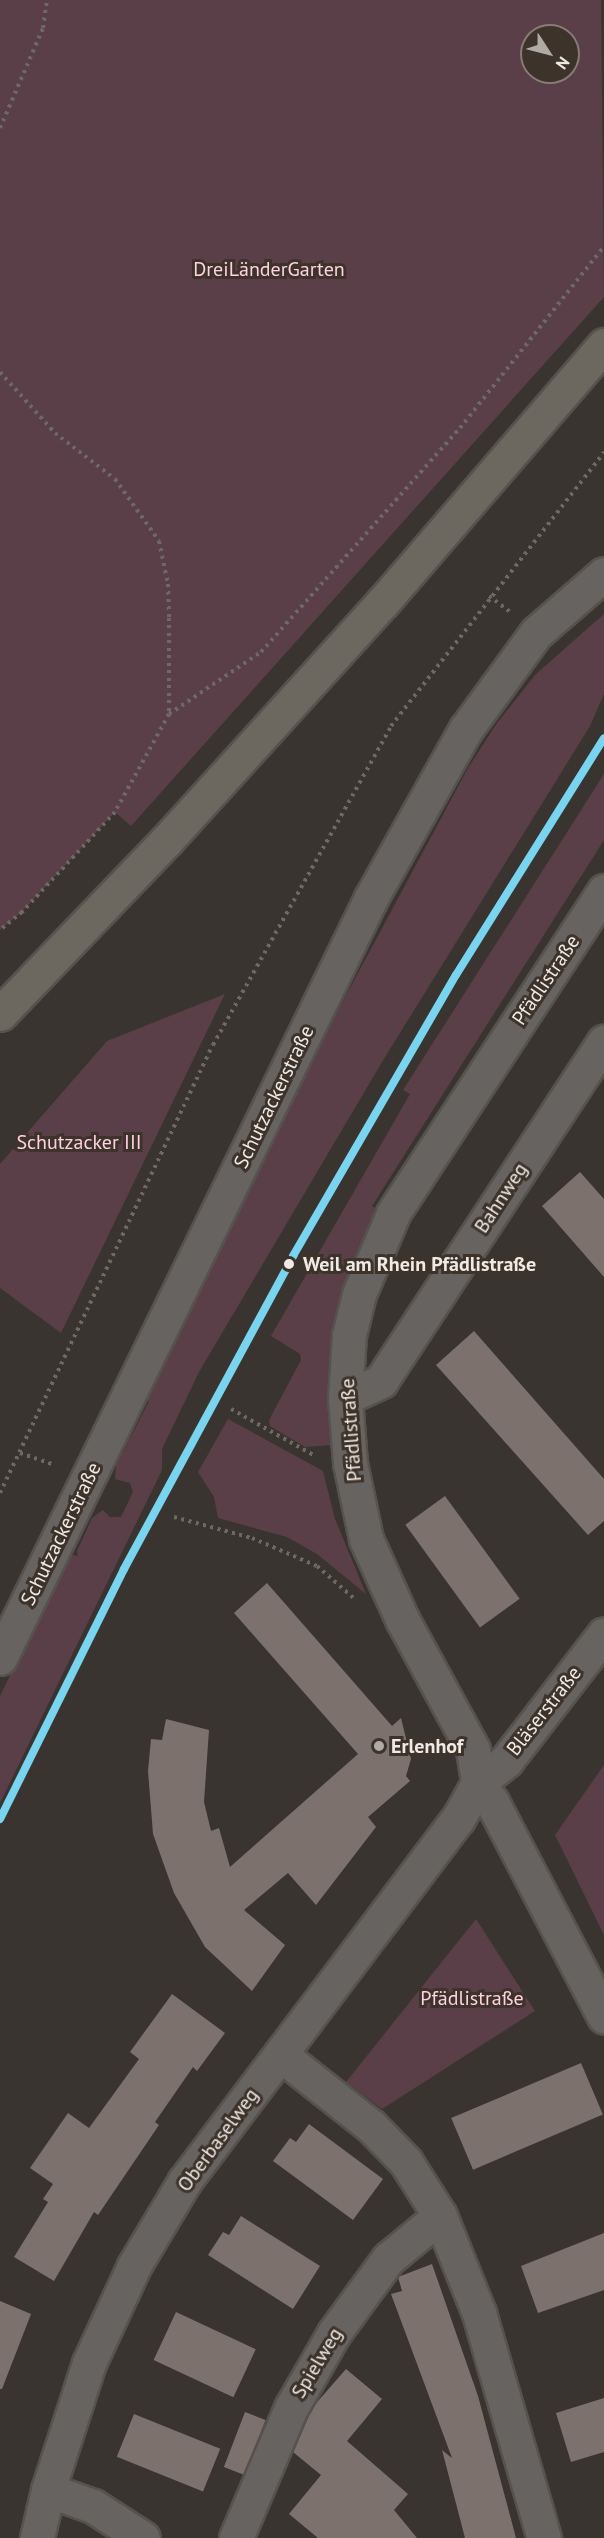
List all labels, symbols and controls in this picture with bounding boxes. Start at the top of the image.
north arrow [520,24,580,84]
text: N [552,53,574,74]
park label: DreiLänderGarten [193,257,345,281]
street label: Pfädlistraße [507,930,585,1030]
street label: Schutzackerstraße [229,1022,319,1172]
park label: Schutzacker III [16,1130,142,1154]
street label: Bahnweg [470,1158,532,1238]
place label: Weil am Rhein Pfädlistraße [303,1252,536,1276]
marker: Weil am Rhein Pfädlistraße [280,1255,298,1273]
street label: Pfädlistraße [335,1378,367,1482]
street label: Schutzackerstraße [16,1459,106,1609]
street label: Bläserstraße [502,1662,586,1760]
place label: Erlenhof [391,1734,463,1758]
marker: Erlenhof [372,1739,386,1753]
park label: Pfädlistraße [420,1986,524,2010]
street label: Oberbaselweg [173,2084,263,2196]
street label: Spielweg [287,2323,347,2403]

